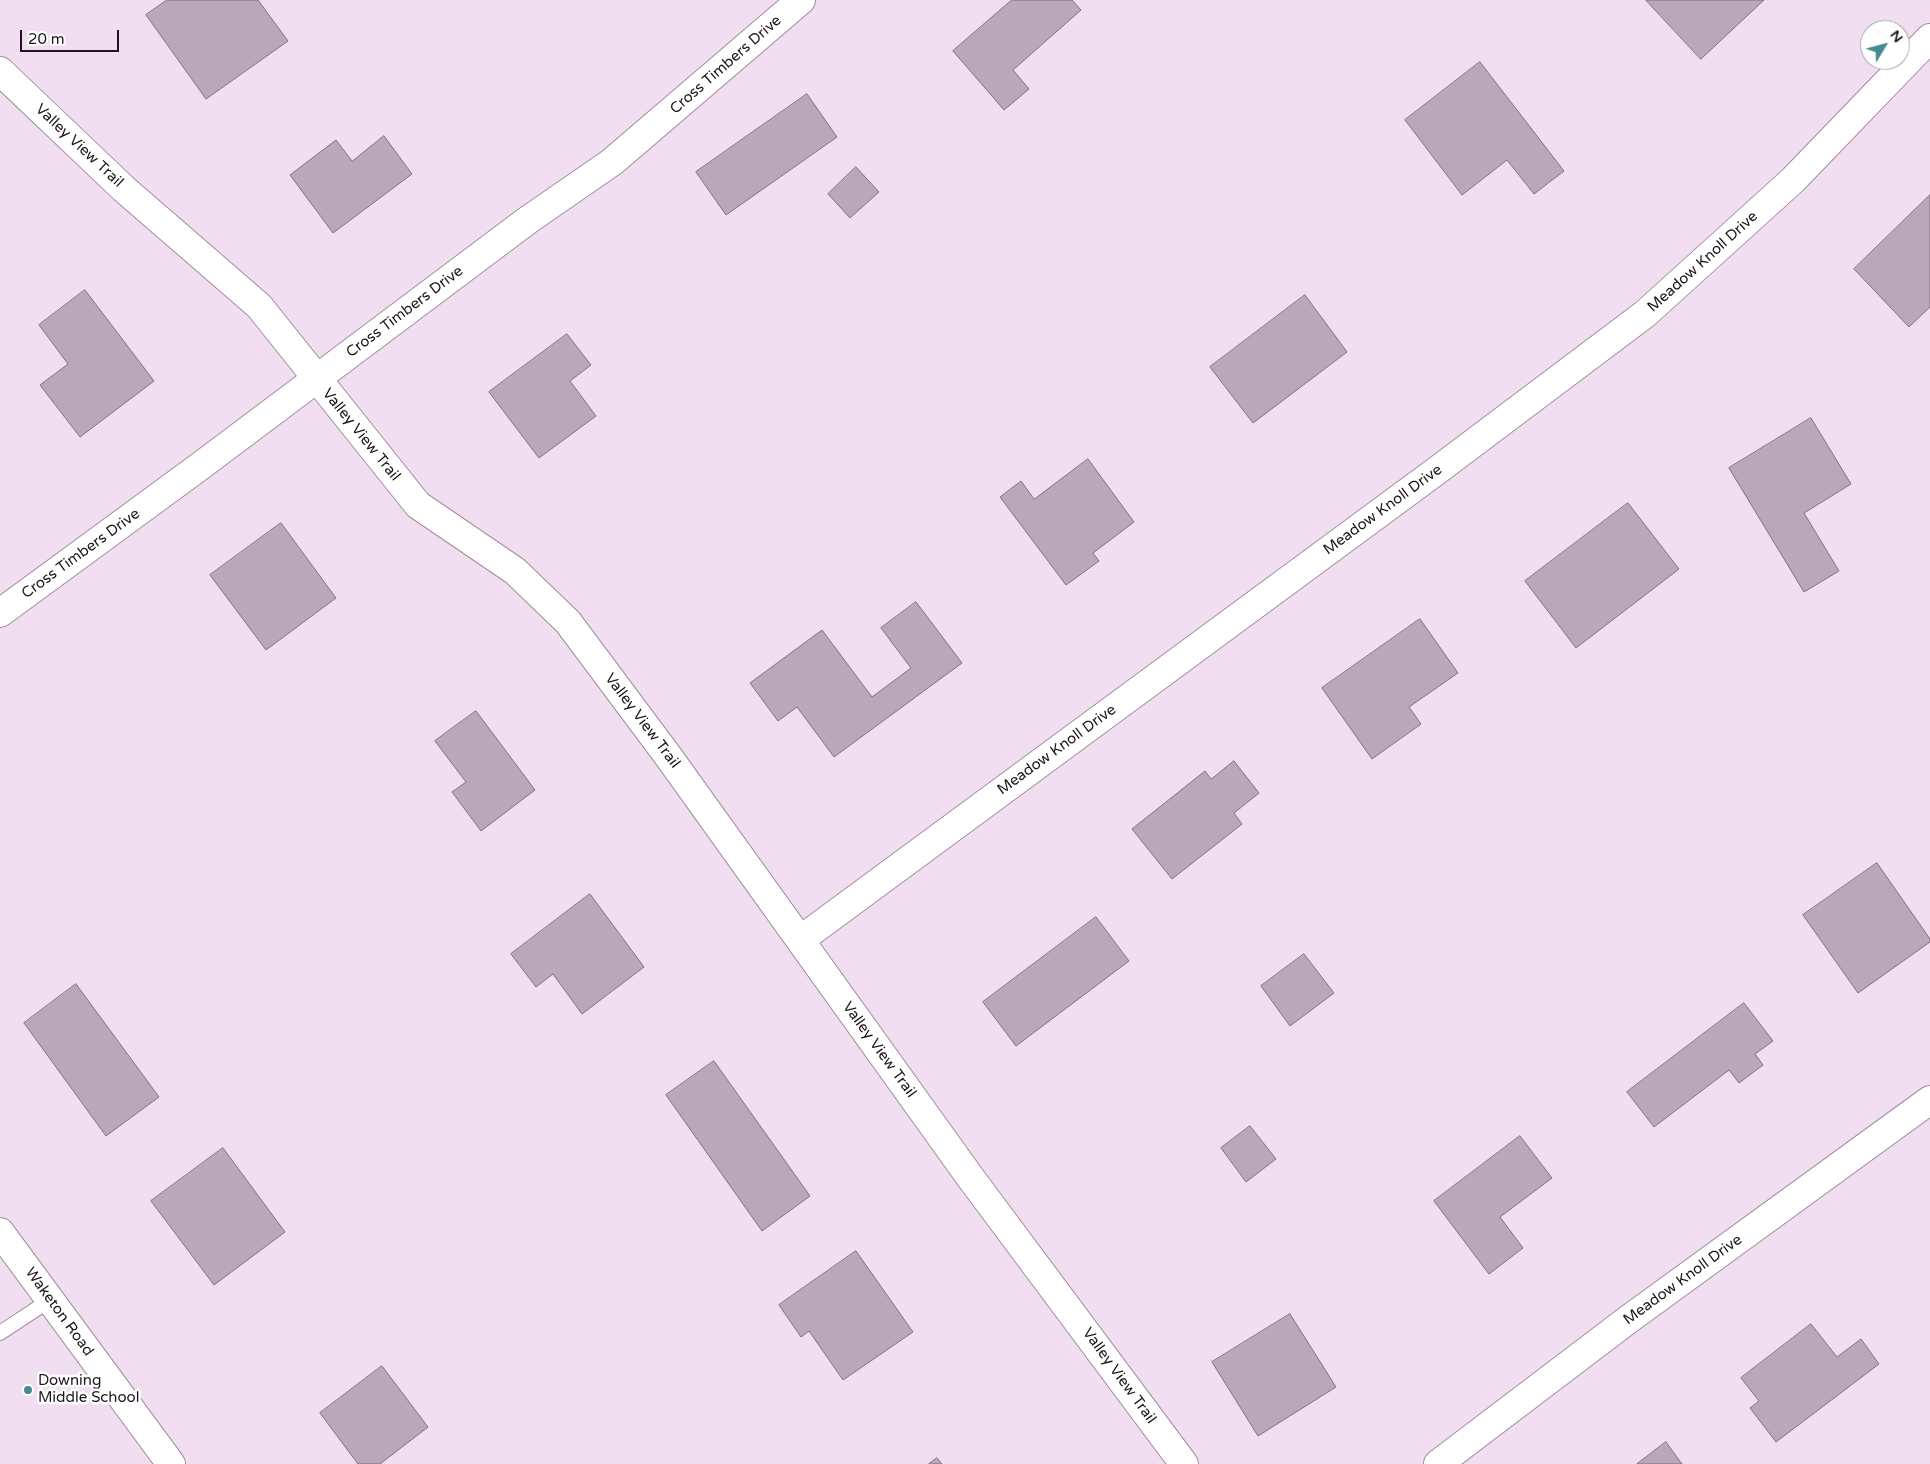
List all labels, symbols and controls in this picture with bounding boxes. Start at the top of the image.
street label: Cross Timbers Drive [667,12,785,118]
scale bar [22,20,121,52]
north arrow [1860,20,1910,70]
text: N [1886,27,1907,46]
text: 20 m [28,30,65,48]
street label: Valley View Trail [31,101,127,191]
street label: Meadow Knoll Drive [1644,208,1762,316]
street label: Cross Timbers Drive [343,262,467,362]
street label: Valley View Trail [318,385,404,485]
street label: Meadow Knoll Drive [1320,461,1446,559]
street label: Cross Timbers Drive [18,505,144,603]
street label: Valley View Trail [601,670,683,772]
street label: Meadow Knoll Drive [994,701,1120,799]
street label: Valley View Trail [838,999,920,1101]
street label: Meadow Knoll Drive [1620,1231,1746,1329]
street label: Waketon Road [21,1264,97,1360]
street label: Valley View Trail [1078,1325,1160,1427]
place label: Downing Middle School [38,1372,139,1407]
marker: Downing Middle School [22,1384,34,1396]

